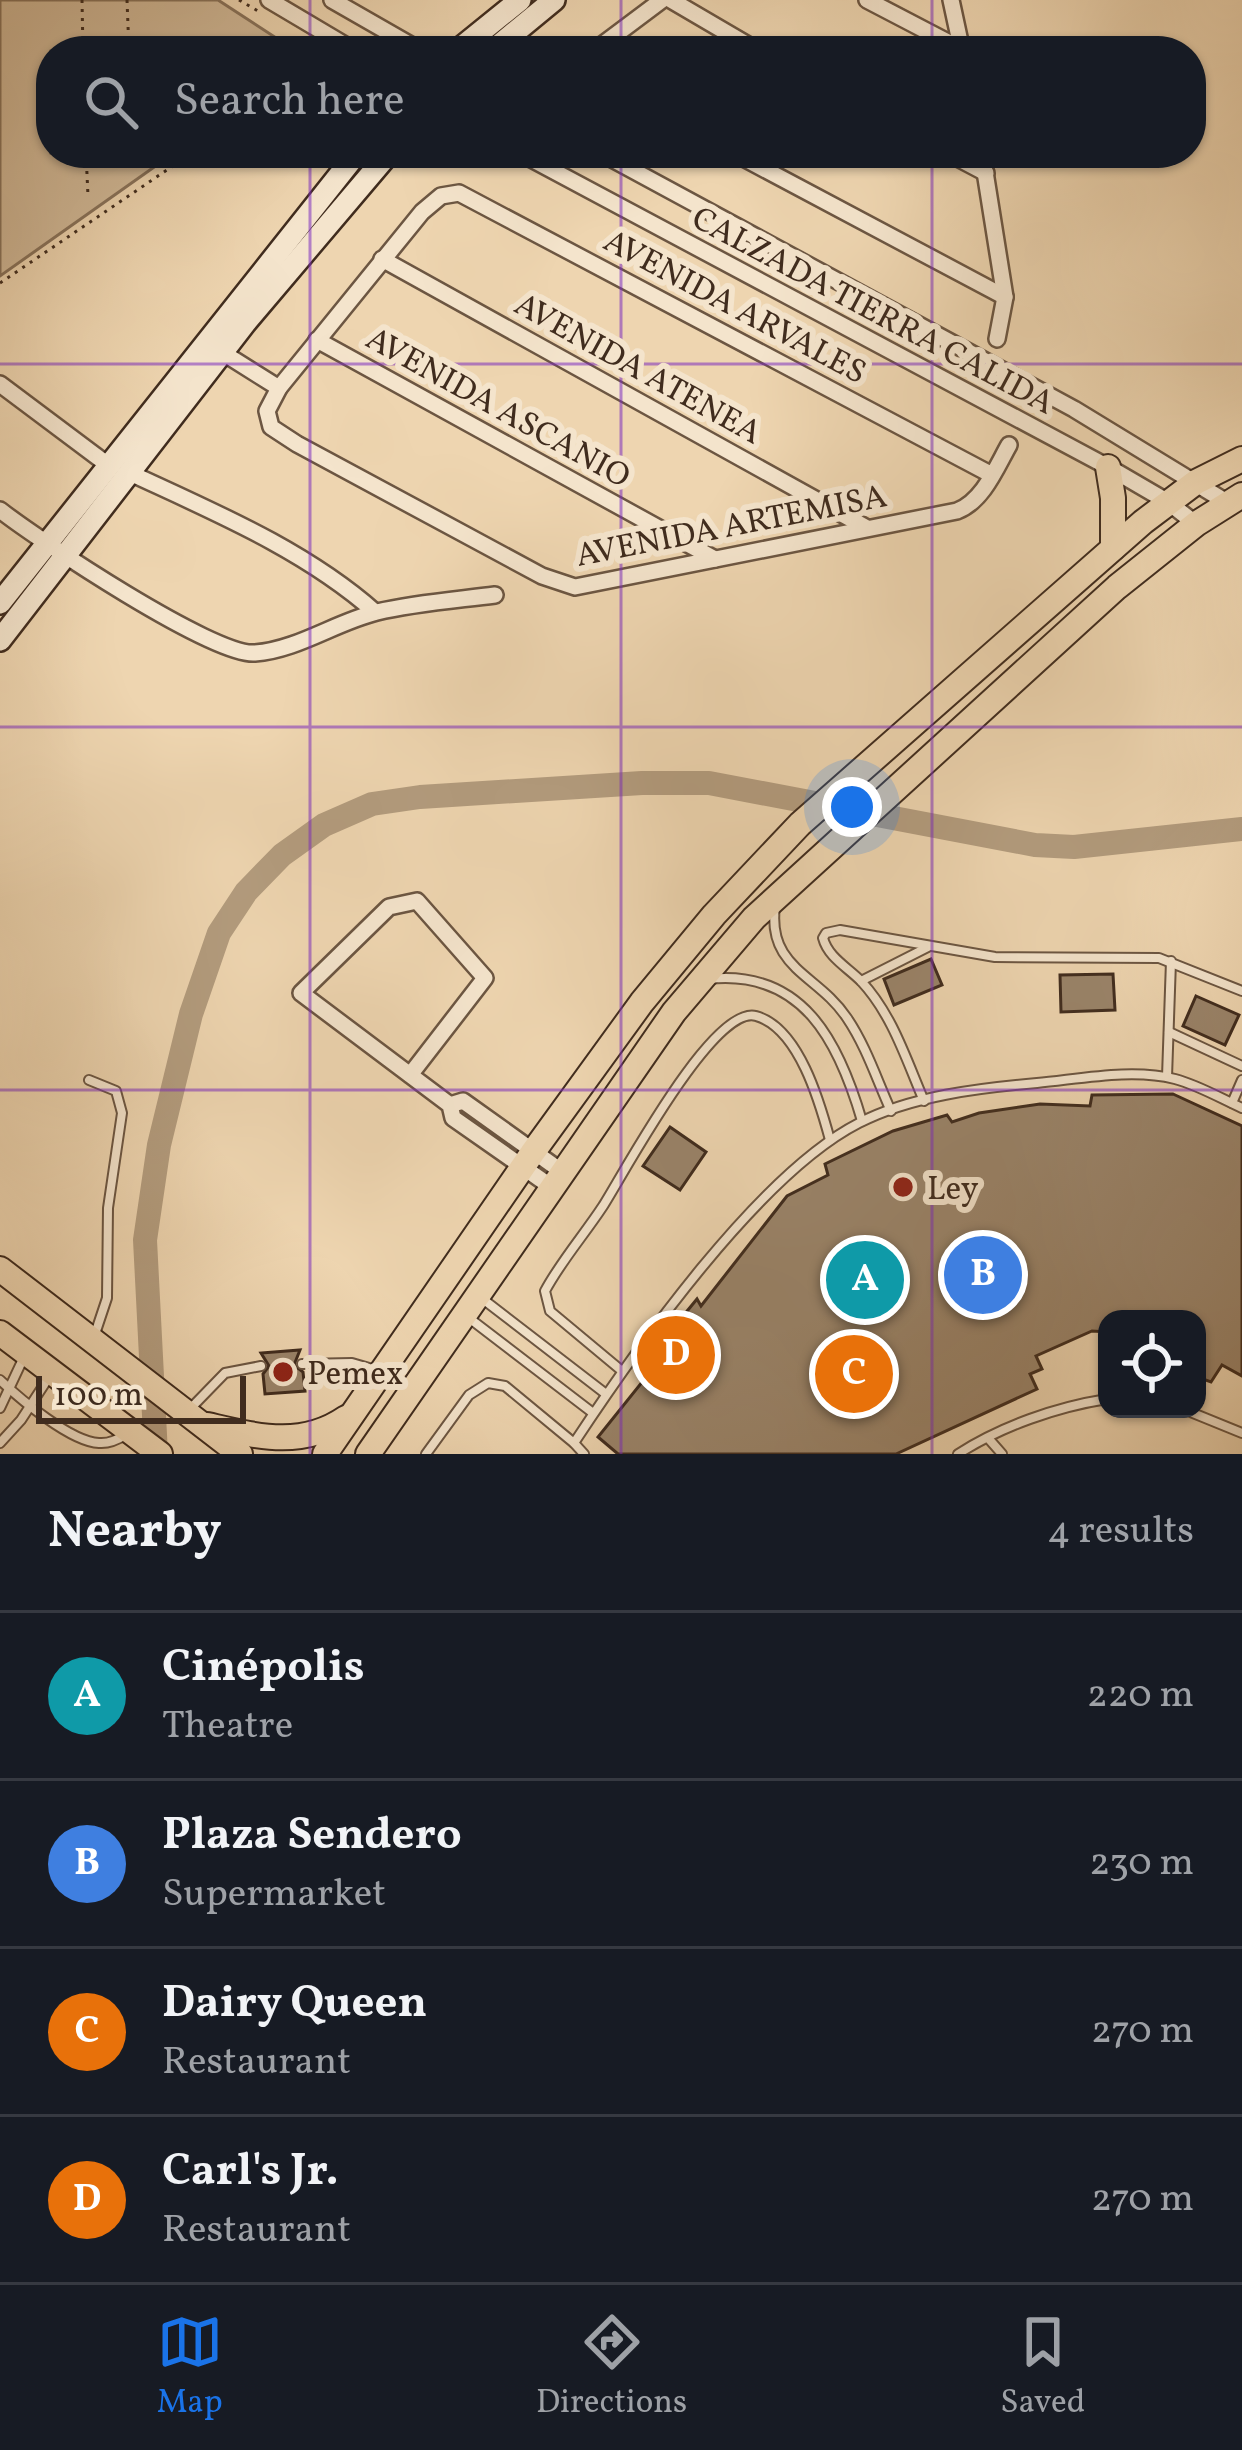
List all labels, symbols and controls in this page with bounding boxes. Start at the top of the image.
search box [36,36,1206,168]
icon: search [78,69,144,135]
text: Search here [174,71,405,134]
street label: CALZADA TIERRA CALIDA [683,197,1062,428]
street label: AVENIDA ARVALES [595,220,874,397]
street label: AVENIDA ATENEA [505,283,769,458]
street label: AVENIDA ASCANIO [356,318,638,501]
street label: AVENIDA ARTEMISA [572,475,891,581]
your location [822,777,882,837]
place label: Ley [927,1168,979,1214]
marker: Ley [890,1174,916,1200]
pin: B [944,1230,1022,1320]
pin: A [826,1235,904,1325]
pin: D [637,1310,715,1400]
map controls [1098,1310,1206,1418]
button: locate [1098,1310,1206,1418]
pin: C [815,1329,893,1419]
place label: Pemex [307,1353,403,1399]
marker: Pemex [270,1359,296,1385]
scale bar [36,1370,246,1423]
text: 100 m [54,1374,143,1420]
text: Nearby [48,1497,222,1568]
text: 4 results [1047,1505,1194,1559]
text: Cinépolis [162,1637,365,1700]
text: A [73,1669,101,1723]
text: 220 m [1087,1669,1194,1723]
text: Theatre [162,1700,293,1754]
text: Plaza Sendero [162,1805,462,1868]
text: B [74,1837,100,1891]
text: 230 m [1089,1837,1194,1891]
text: Supermarket [162,1868,386,1922]
text: Dairy Queen [162,1973,427,2036]
text: C [74,2005,100,2059]
text: 270 m [1091,2005,1194,2059]
text: Restaurant [162,2036,351,2090]
text: Carl's Jr. [162,2141,338,2204]
text: D [73,2173,101,2227]
text: 270 m [1091,2173,1194,2227]
text: Restaurant [162,2204,351,2258]
tab: Map [157,2309,223,2427]
tab: Directions [536,2309,687,2427]
tab: Saved [1000,2309,1085,2427]

